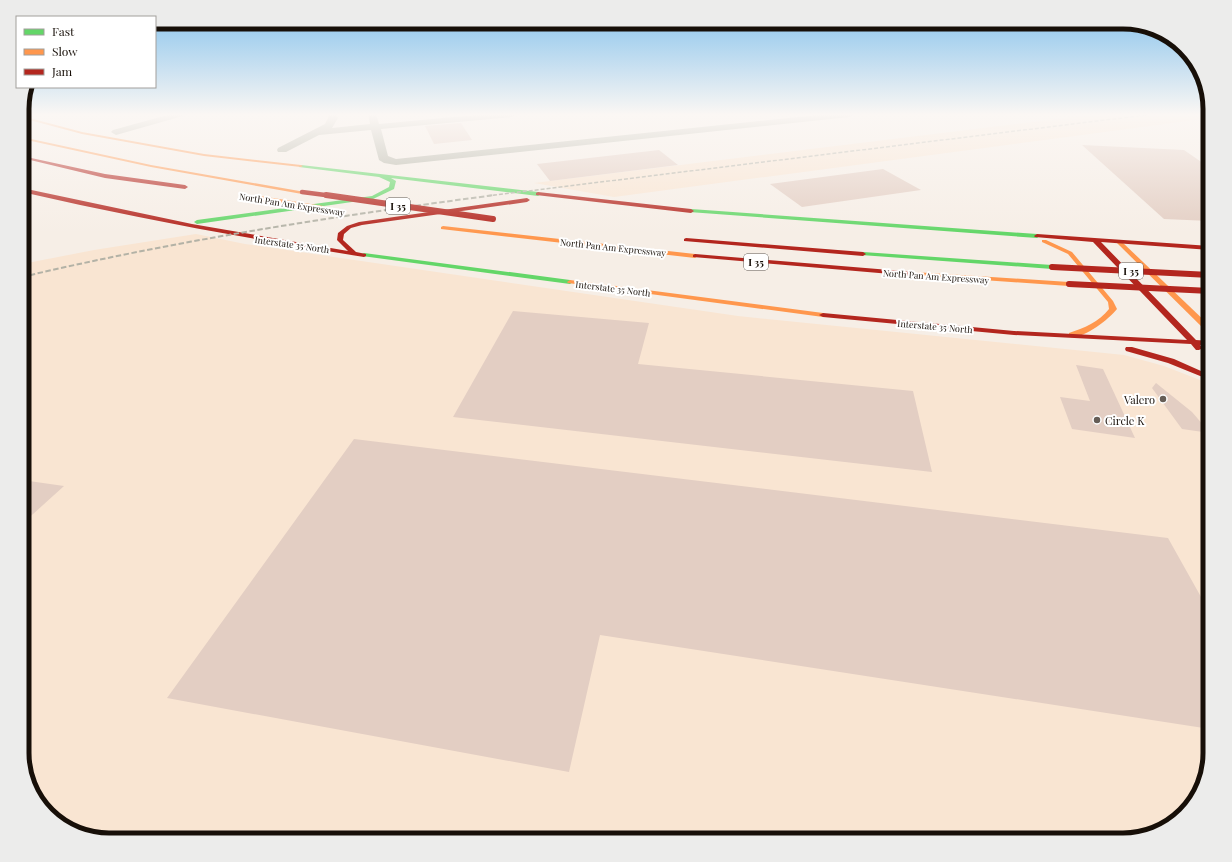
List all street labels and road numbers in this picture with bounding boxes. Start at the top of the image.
street label: North Pan Am Expressway [239,190,346,218]
road number: I 35 [386,198,410,214]
street label: Interstate 35 North [254,233,331,255]
street label: North Pan Am Expressway [559,235,667,259]
road number: I 35 [744,254,768,270]
road number: I 35 [1119,263,1143,279]
street label: North Pan Am Expressway [883,266,990,286]
street label: Interstate 35 North [575,277,652,299]
street label: Interstate 35 North [897,317,974,335]

